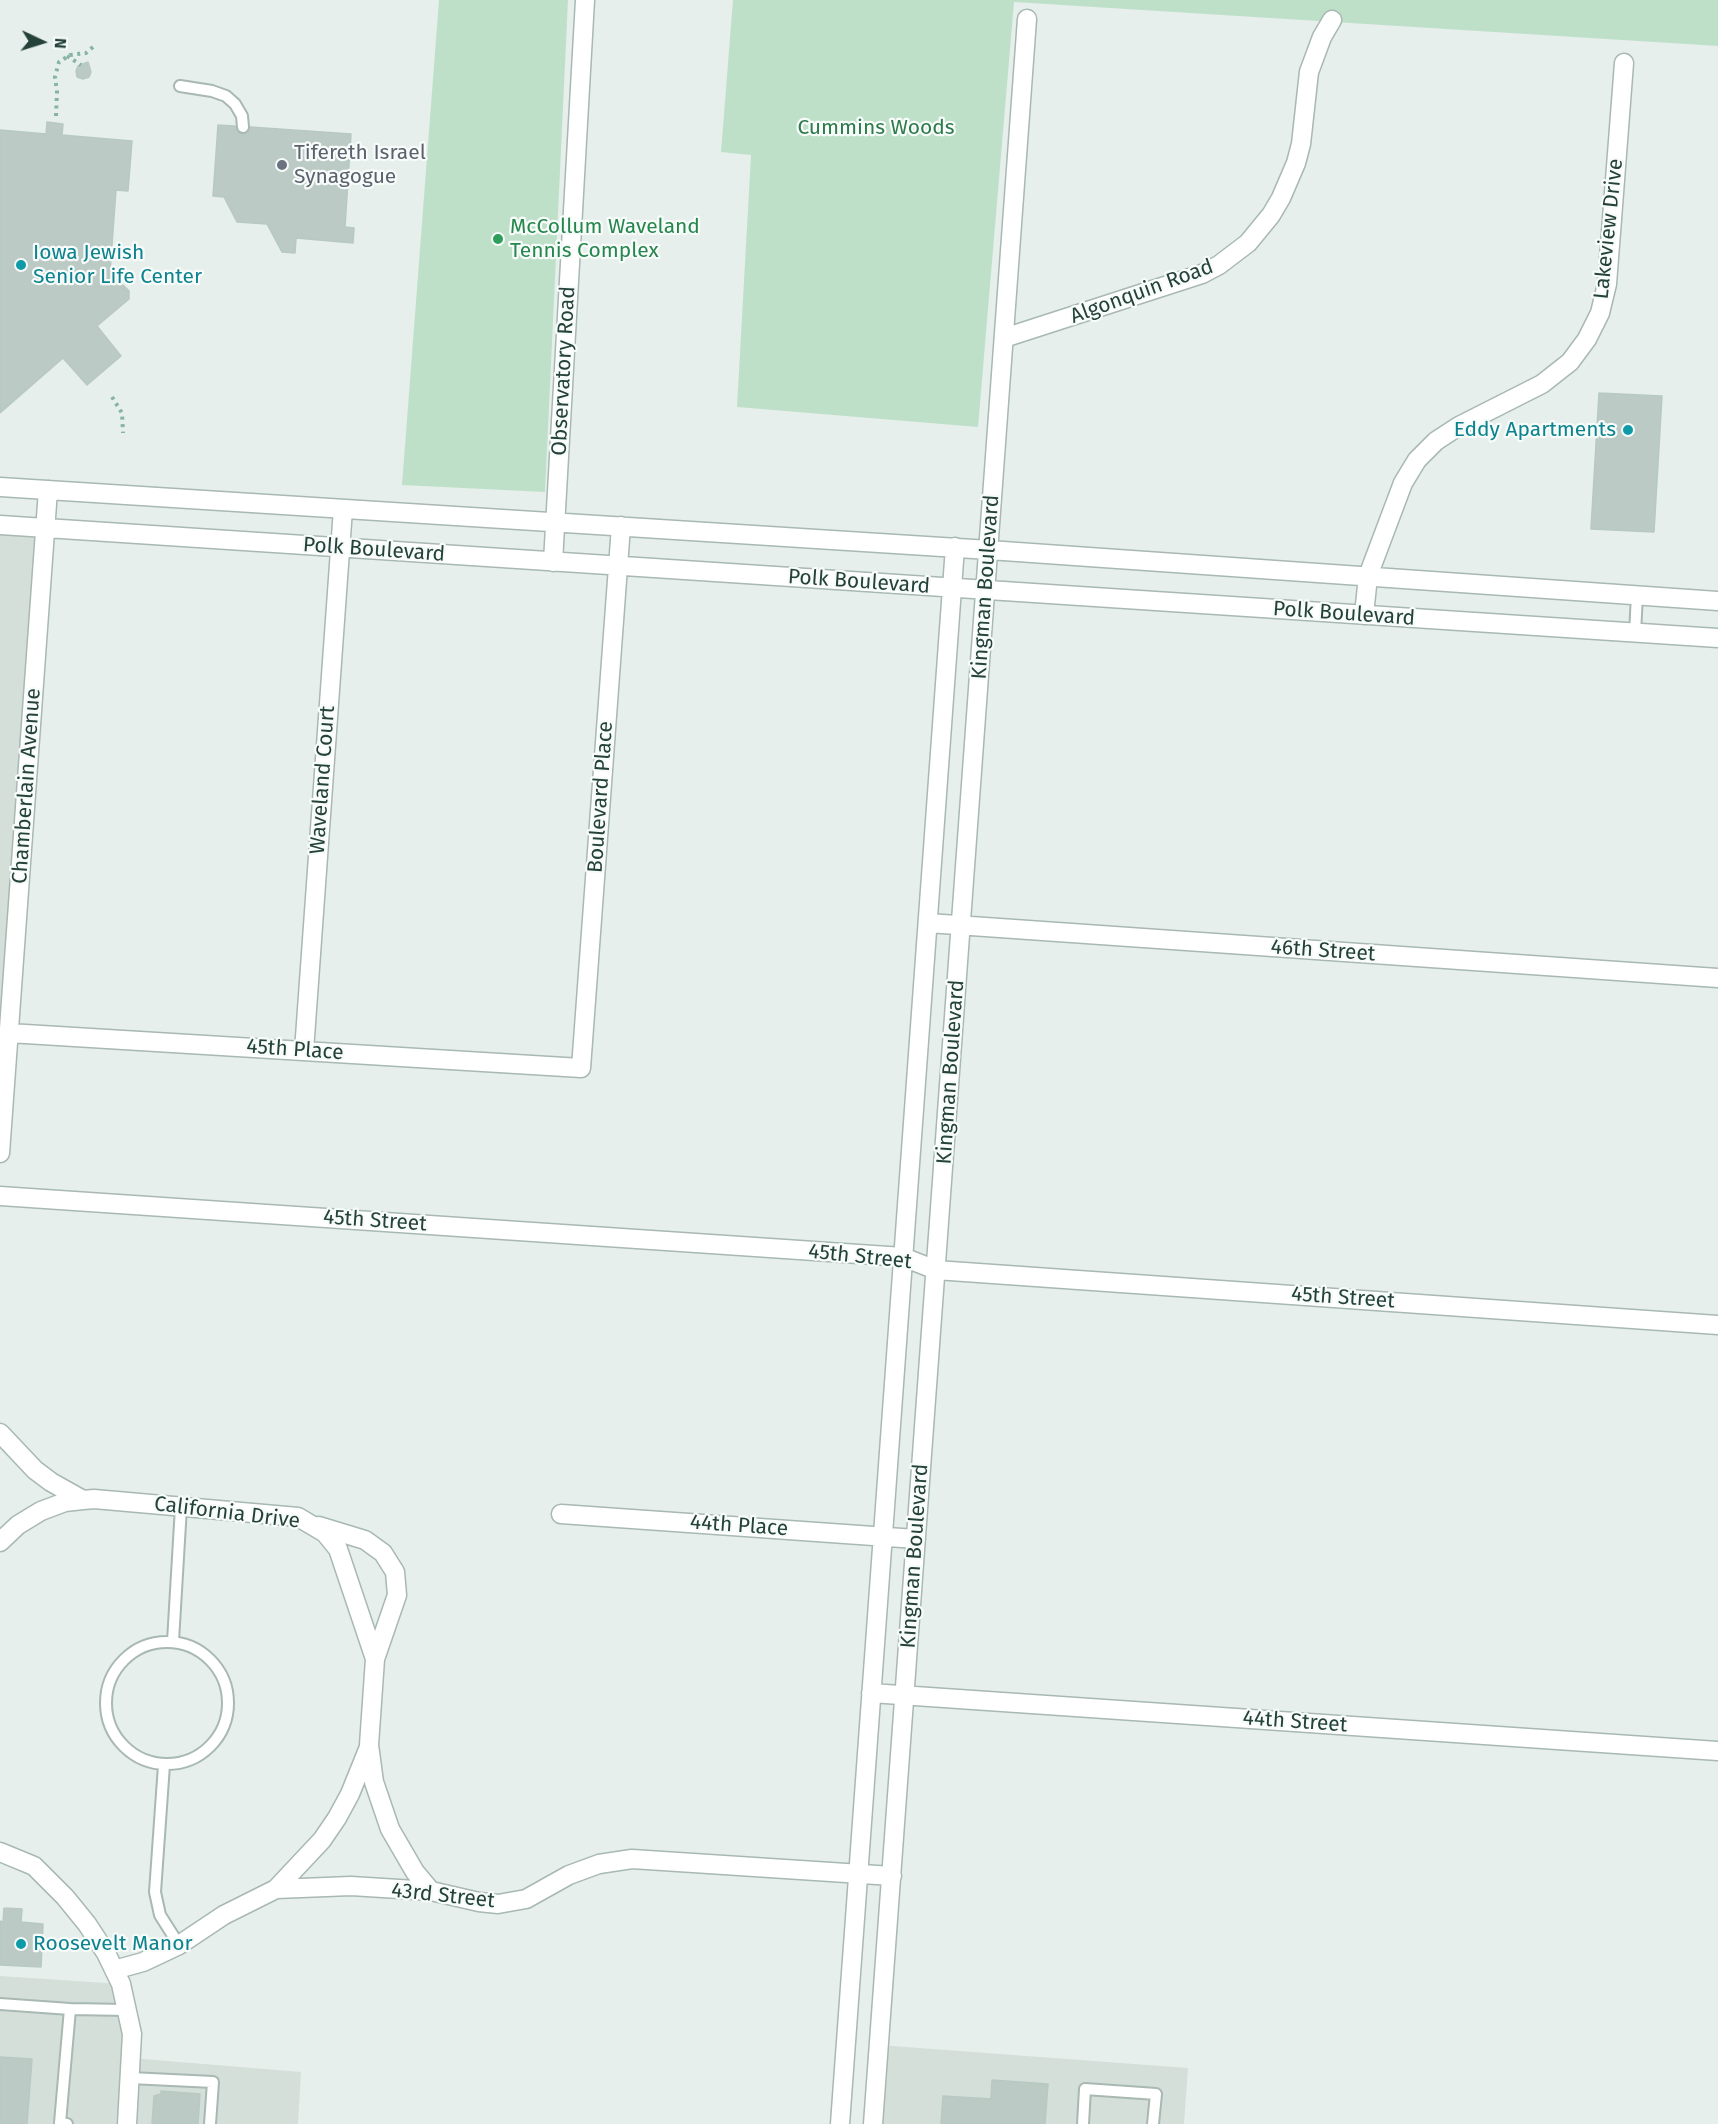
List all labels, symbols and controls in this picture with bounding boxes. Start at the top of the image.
north arrow [12,12,72,72]
text: N [51,37,70,49]
park label: Cummins Woods [797,115,955,141]
place label: Tifereth Israel Synagogue [294,140,426,190]
street label: Lakeview Drive [1589,157,1629,301]
marker: Tifereth Israel Synagogue [275,158,289,172]
place label: McCollum Waveland Tennis Complex [510,214,700,264]
marker: McCollum Waveland Tennis Complex [491,232,505,246]
place label: Iowa Jewish Senior Life Center [33,240,202,290]
street label: Algonquin Road [1067,254,1217,330]
marker: Iowa Jewish Senior Life Center [14,258,28,272]
street label: Observatory Road [547,286,581,456]
place label: Eddy Apartments [1454,417,1616,443]
marker: Eddy Apartments [1621,423,1635,437]
street label: Kingman Boulevard [967,494,1005,680]
street label: Polk Boulevard [302,532,446,568]
street label: Polk Boulevard [787,564,931,600]
street label: Polk Boulevard [1272,596,1416,632]
street label: Chamberlain Avenue [8,687,46,885]
street label: Waveland Court [305,705,341,855]
street label: Boulevard Place [583,720,619,874]
street label: 46th Street [1270,935,1376,967]
street label: Kingman Boulevard [932,979,970,1165]
street label: 45th Place [246,1034,344,1066]
street label: 45th Street [322,1205,428,1237]
street label: 45th Street [807,1239,913,1275]
street label: 45th Street [1290,1282,1396,1314]
street label: Kingman Boulevard [896,1463,934,1649]
street label: California Drive [153,1492,301,1534]
street label: 44th Place [689,1510,789,1542]
street label: 44th Street [1242,1706,1348,1738]
street label: 43rd Street [390,1878,496,1914]
place label: Roosevelt Manor [33,1931,193,1957]
marker: Roosevelt Manor [14,1937,28,1951]

